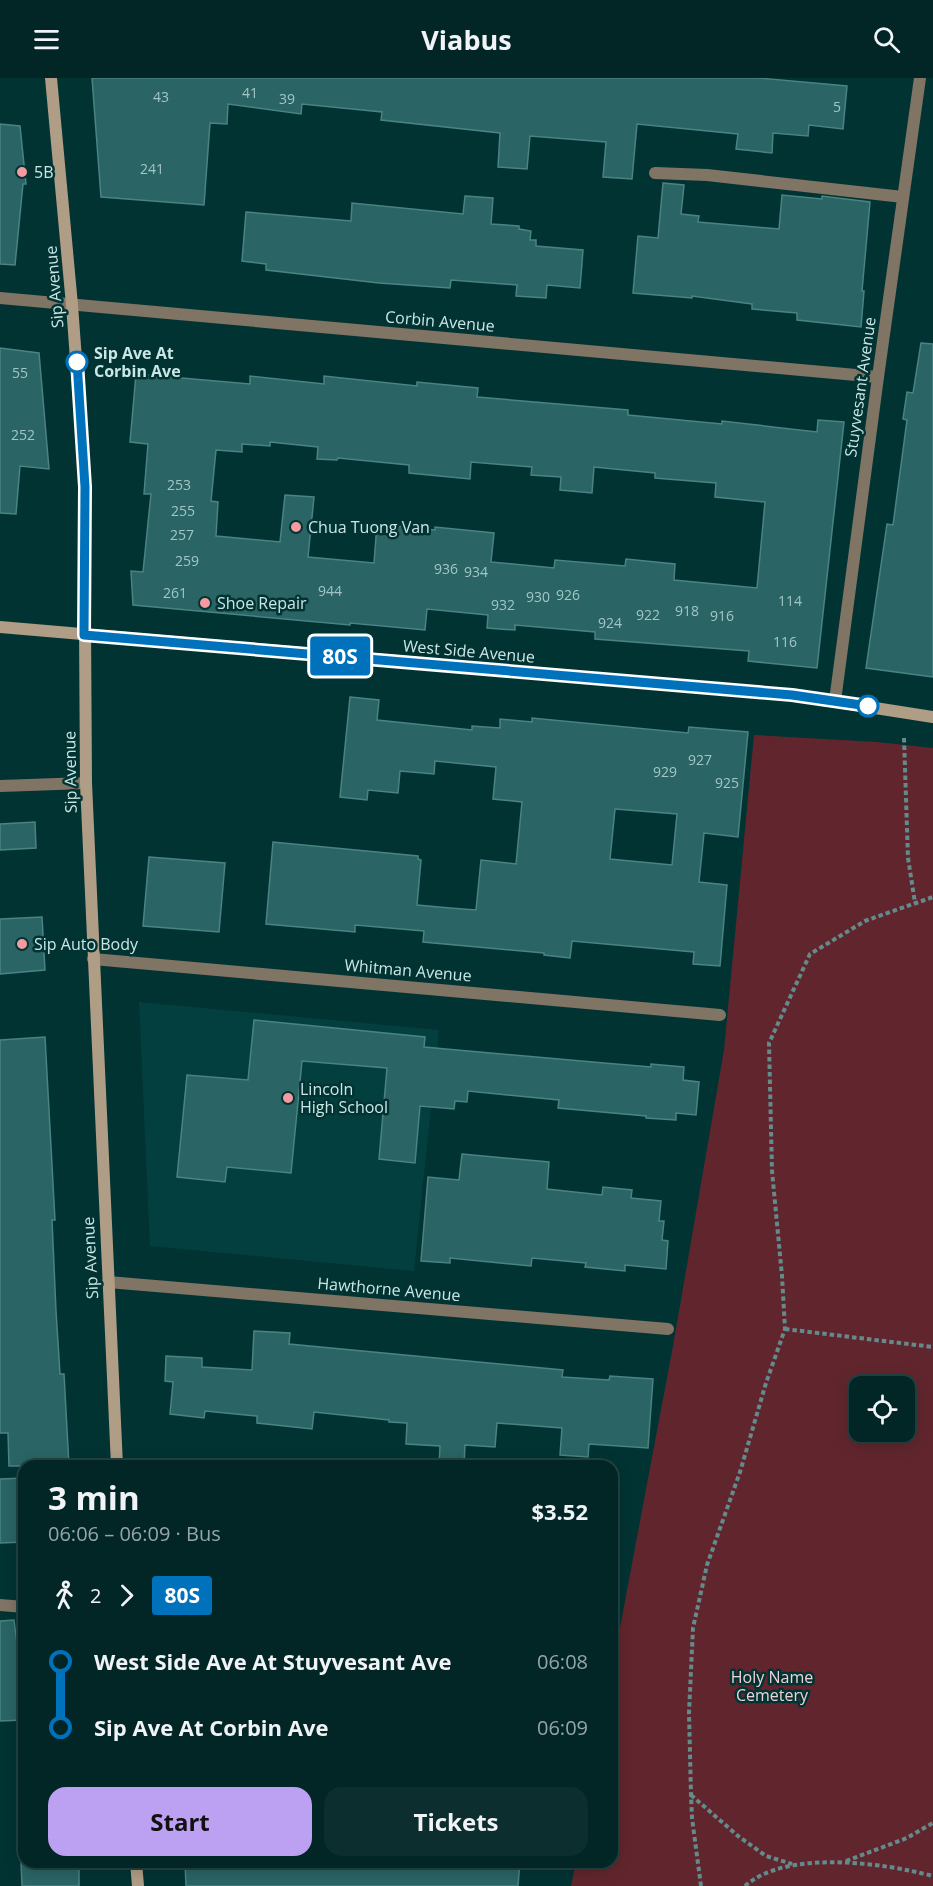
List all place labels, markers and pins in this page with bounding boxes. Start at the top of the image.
place label: 5B [34,161,53,183]
marker: 5B [15,165,29,179]
place label: Sip Ave At Corbin Ave [94,342,181,382]
marker: Sip Ave At Corbin Ave [66,351,88,373]
place label: Chua Tuong Van [308,516,430,538]
marker: Chua Tuong Van [289,520,303,534]
place label: Shoe Repair [217,592,307,614]
marker: Shoe Repair [198,596,212,610]
unlabelled marker [857,695,879,717]
place label: Sip Auto Body [34,933,139,955]
marker: Sip Auto Body [15,937,29,951]
place label: Lincoln High School [300,1078,388,1118]
marker: Lincoln High School [281,1091,295,1105]

